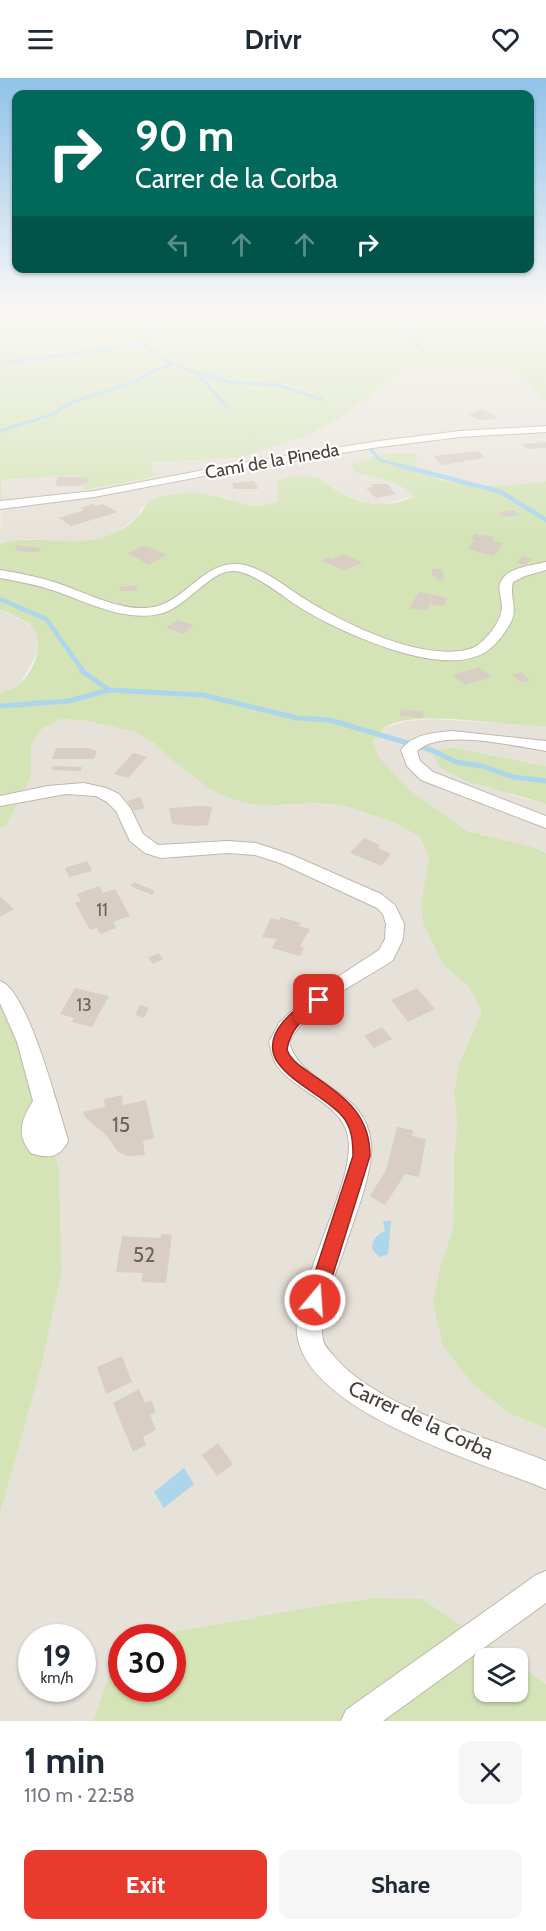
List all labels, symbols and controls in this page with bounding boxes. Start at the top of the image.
icon: menu [24,23,57,56]
text: Drivr [245,23,301,56]
icon: heart [489,23,522,56]
text: 90 m [135,110,234,162]
icon: right [36,114,114,192]
text: Carrer de la Corba [135,162,338,195]
icon: left [162,228,195,261]
icon: ahead [225,228,258,261]
icon: ahead [288,228,321,261]
icon: right [351,228,384,261]
street label: Camí de la Pineda [203,438,341,484]
house number: 11 [96,899,108,921]
pin [293,974,344,1025]
icon: arrive [302,983,335,1016]
house number: 13 [76,994,92,1016]
house number: 15 [112,1112,130,1137]
house number: 52 [133,1242,155,1267]
position arrow [283,1268,347,1332]
street label: Carrer de la Corba [345,1375,498,1464]
speed limit sign: 30 [108,1624,186,1702]
text: 19 [43,1637,71,1674]
map controls [474,1648,528,1702]
button: layers [474,1648,528,1702]
text: km/h [41,1669,73,1687]
text: 1 min [24,1738,105,1782]
button: close [459,1741,522,1804]
text: 110 m · 22:58 [24,1783,135,1807]
button: Exit [24,1850,267,1919]
button: Share [279,1850,522,1919]

